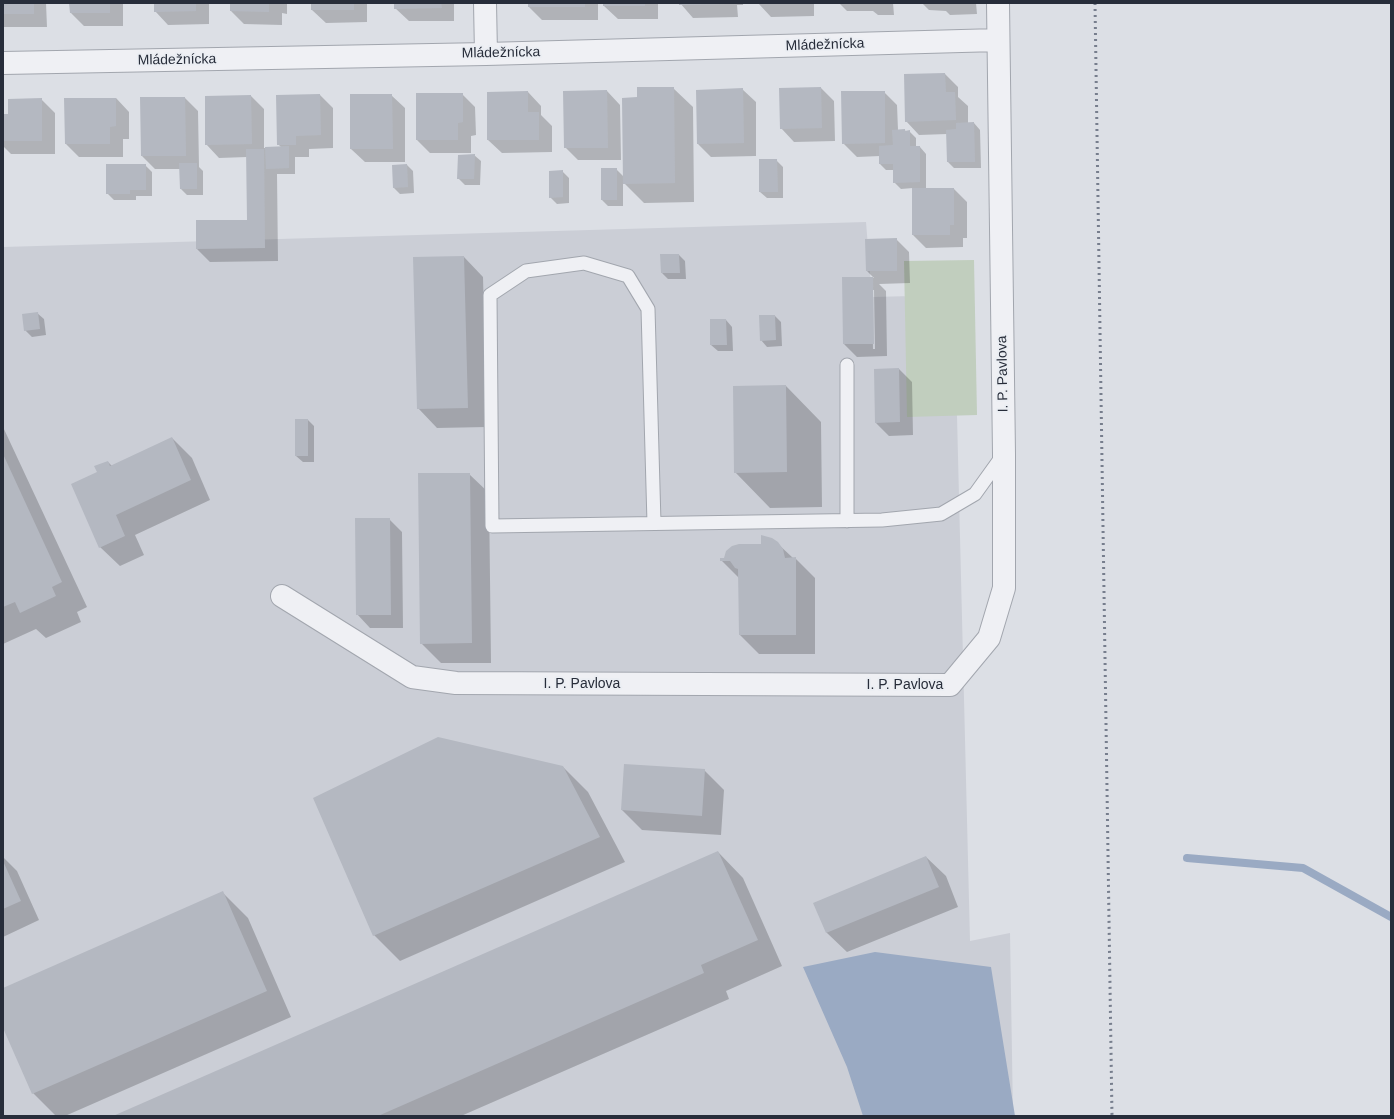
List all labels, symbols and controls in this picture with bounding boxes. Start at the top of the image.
street label: Mládežnícka [785,35,865,55]
street label: Mládežnícka [462,44,540,62]
street label: Mládežnícka [138,51,216,69]
street label: I. P. Pavlova [994,335,1012,413]
street label: I. P. Pavlova [544,676,620,692]
street label: I. P. Pavlova [867,677,943,693]

